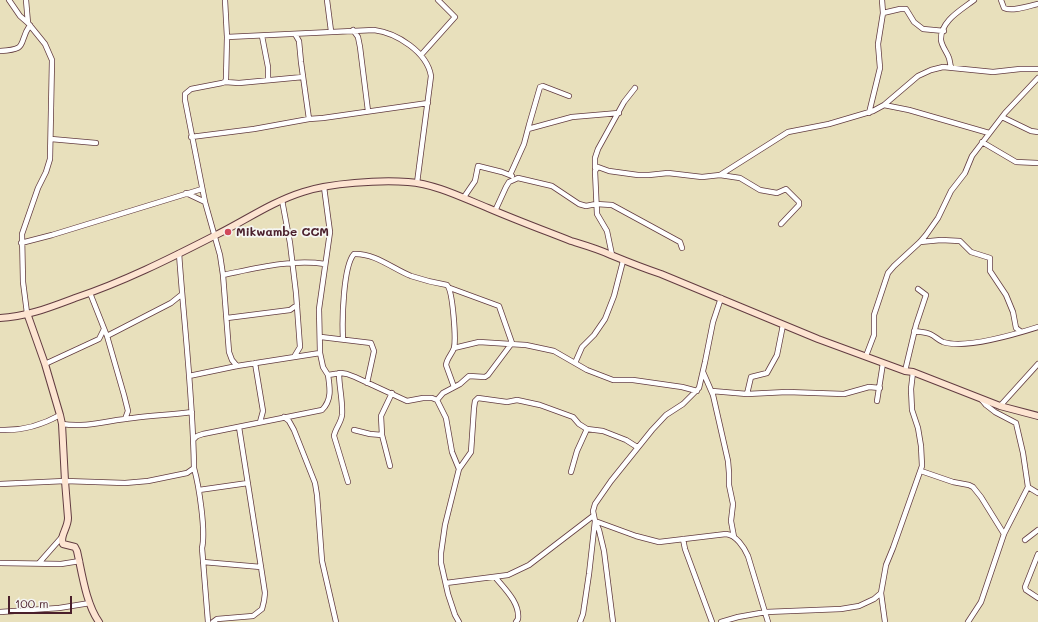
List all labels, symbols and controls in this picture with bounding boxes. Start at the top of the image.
place label: Mikwambe CCM [236,225,329,239]
marker: Mikwambe CCM [223,227,233,237]
scale bar [10,588,74,614]
text: 100 m [15,595,49,611]

